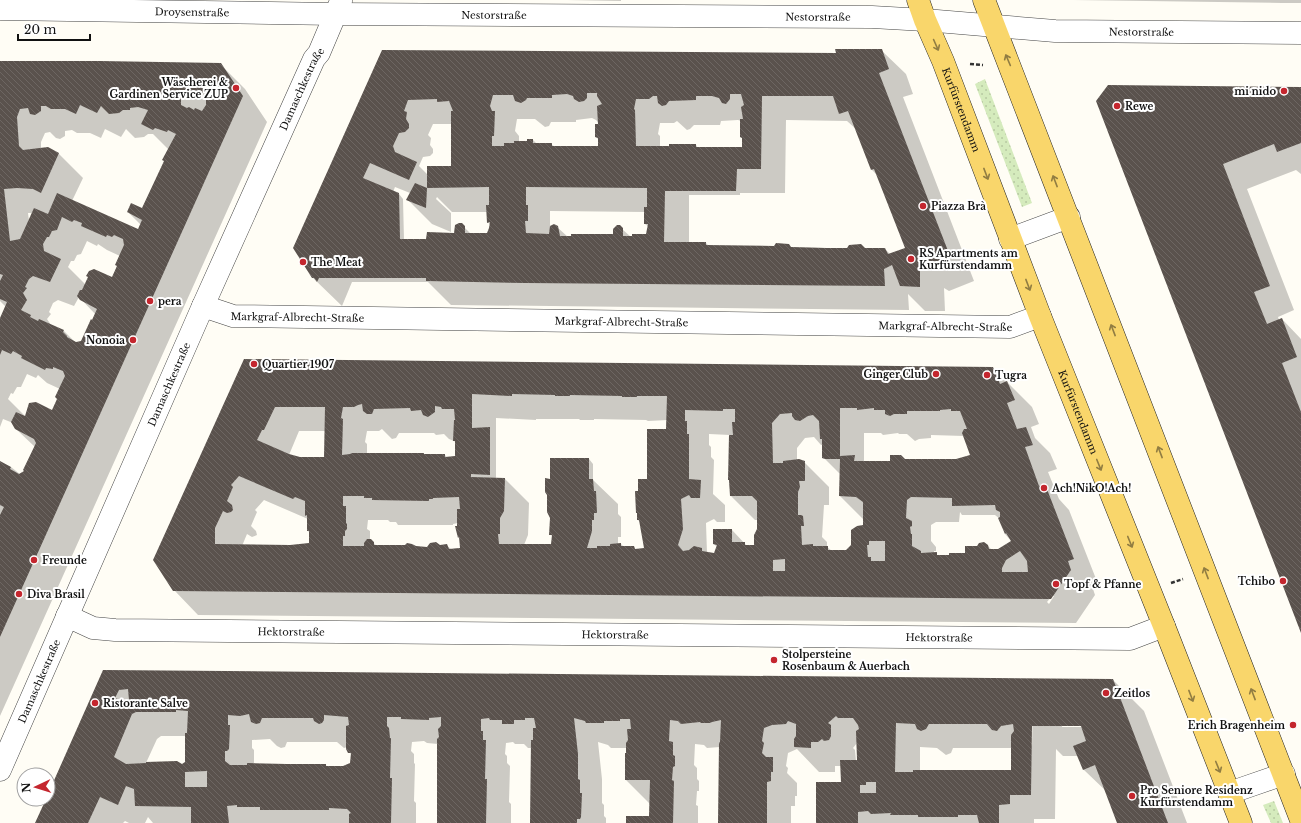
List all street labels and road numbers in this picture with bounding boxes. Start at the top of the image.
street label: Droysenstraße [155,5,230,19]
street label: Nestorstraße [461,8,527,22]
street label: Nestorstraße [785,10,851,23]
street label: Nestorstraße [1109,25,1174,38]
street label: Damaschkestraße [276,46,327,132]
street label: Kurfürstendamm [940,65,984,154]
street label: Markgraf-Albrecht-Straße [230,309,365,324]
street label: Markgraf-Albrecht-Straße [554,314,689,329]
street label: Markgraf-Albrecht-Straße [878,319,1013,334]
street label: Damaschkestraße [145,340,193,428]
street label: Kurfürstendamm [1056,368,1101,456]
street label: Hektorstraße [258,625,325,638]
street label: Hektorstraße [582,628,649,641]
street label: Hektorstraße [906,631,973,644]
street label: Damaschkestraße [15,637,63,725]

